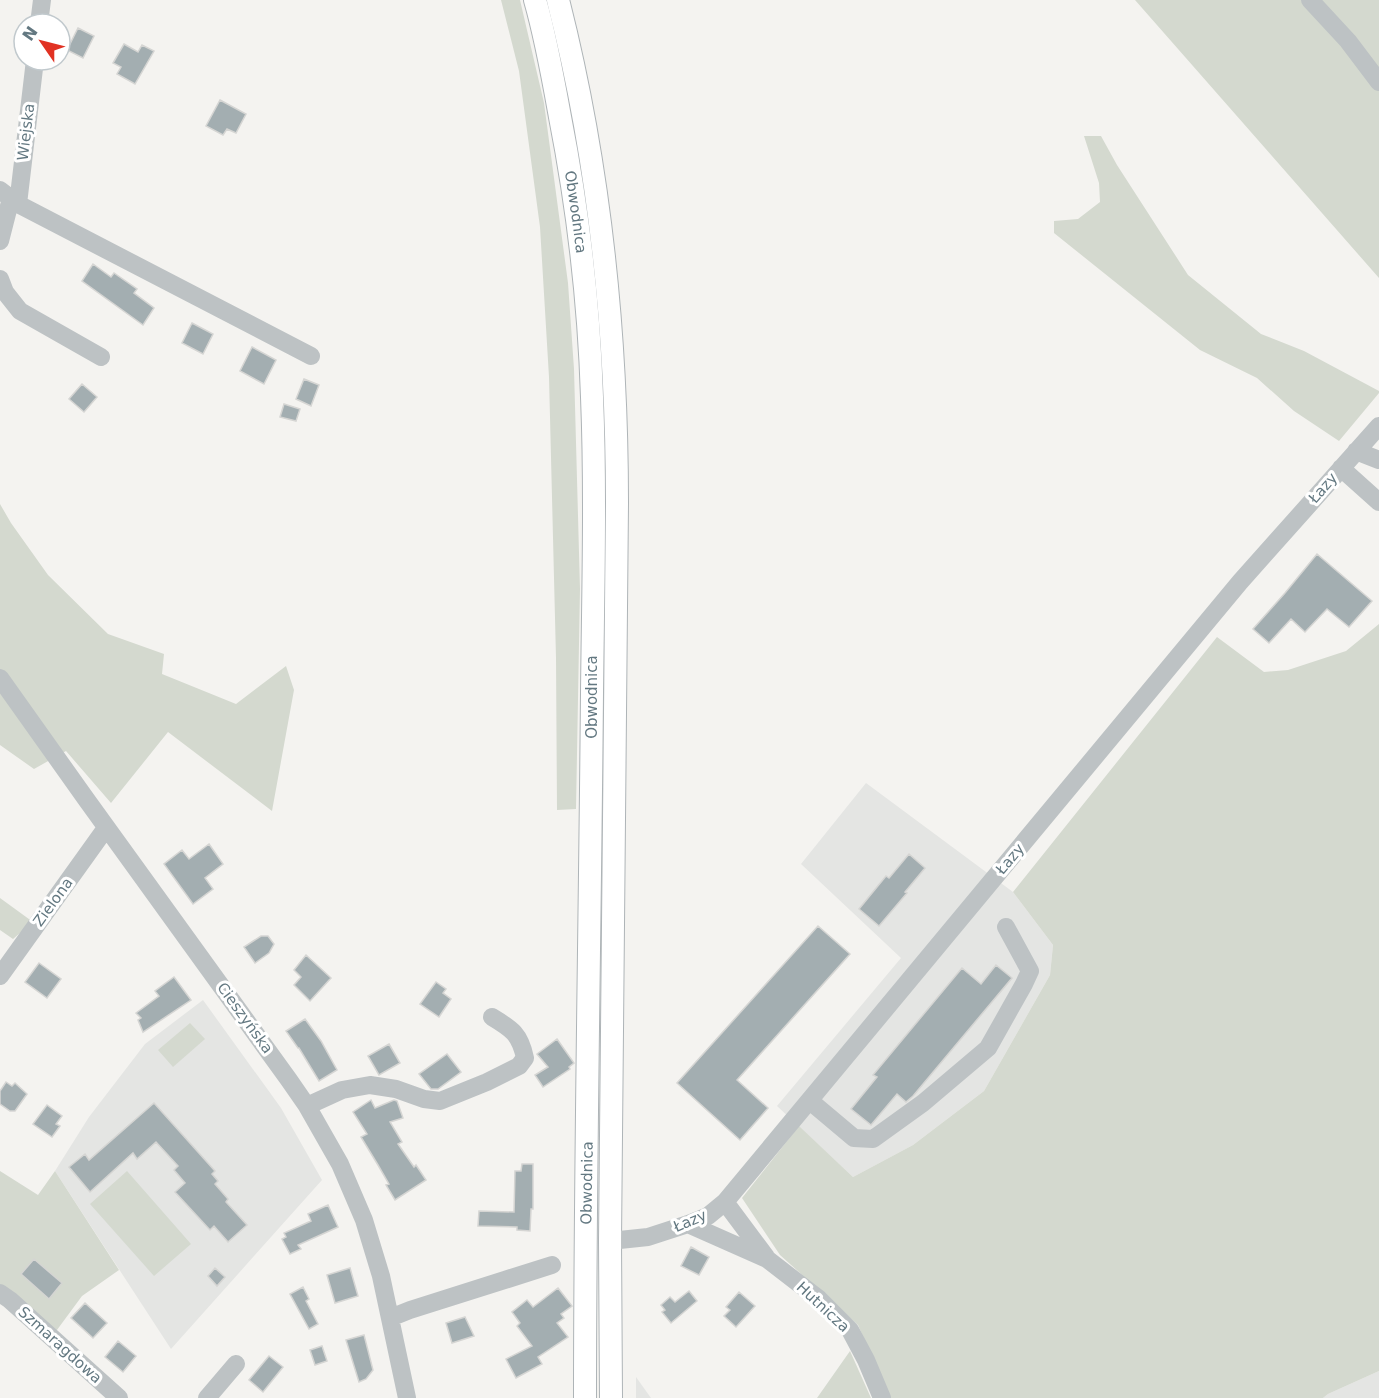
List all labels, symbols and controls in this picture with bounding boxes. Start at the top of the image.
north arrow [12,12,72,72]
text: N [19,23,42,45]
street label: Wiejska [14,102,38,162]
street label: Obwodnica [561,169,590,254]
street label: Łazy [1304,469,1341,508]
street label: Obwodnica [583,655,601,739]
street label: Łazy [991,840,1028,879]
street label: Zielona [29,874,77,930]
street label: Cieszyńska [213,979,277,1057]
street label: Obwodnica [577,1141,597,1225]
street label: Łazy [670,1206,709,1236]
street label: Hutnicza [793,1278,853,1336]
street label: Szmaragdowa [14,1303,106,1387]

